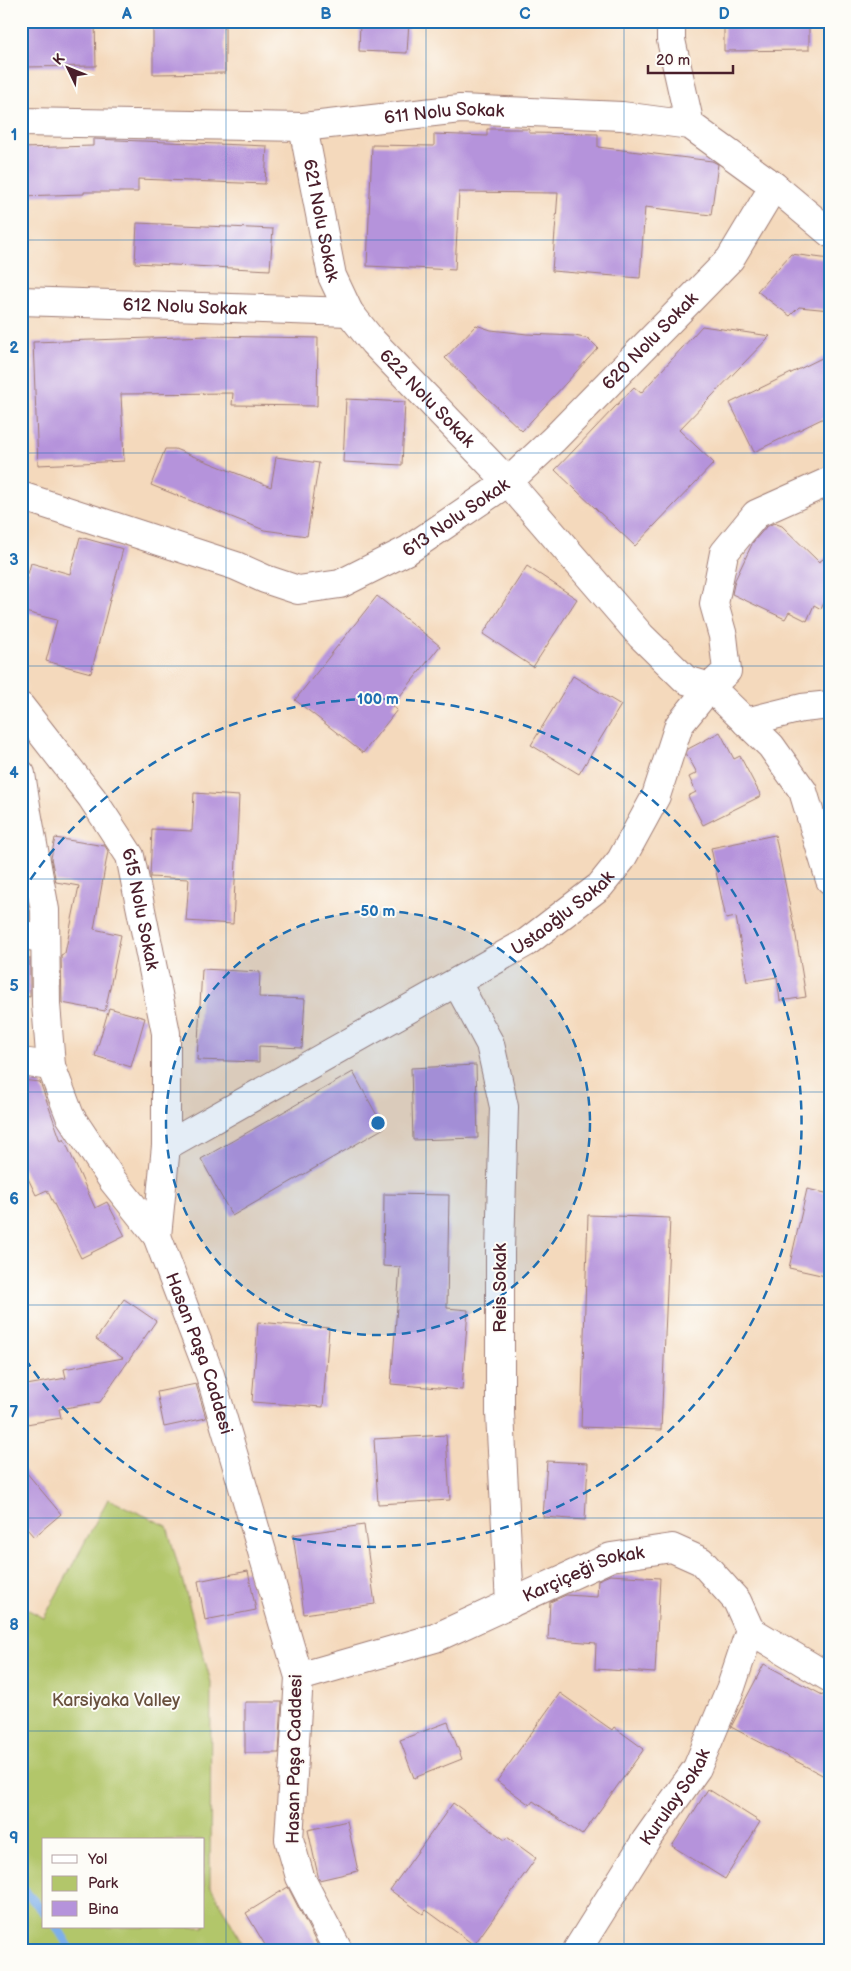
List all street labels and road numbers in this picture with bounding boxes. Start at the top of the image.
street label: 611 Nolu Sokak [383,99,505,129]
street label: 621 Nolu Sokak [298,157,343,286]
street label: 620 Nolu Sokak [598,288,703,395]
street label: 612 Nolu Sokak [122,294,248,320]
street label: 622 Nolu Sokak [375,345,479,452]
street label: 613 Nolu Sokak [399,474,514,562]
street label: 615 Nolu Sokak [116,844,163,972]
street label: Ustaoğlu Sokak [508,867,619,960]
street label: Reis Sokak [490,1243,511,1333]
street label: Hasan Paşa Caddesi [161,1270,237,1437]
street label: Karçiçeği Sokak [520,1542,646,1607]
street label: Hasan Paşa Caddesi [283,1674,306,1844]
street label: Kurulay Sokak [636,1746,715,1850]

